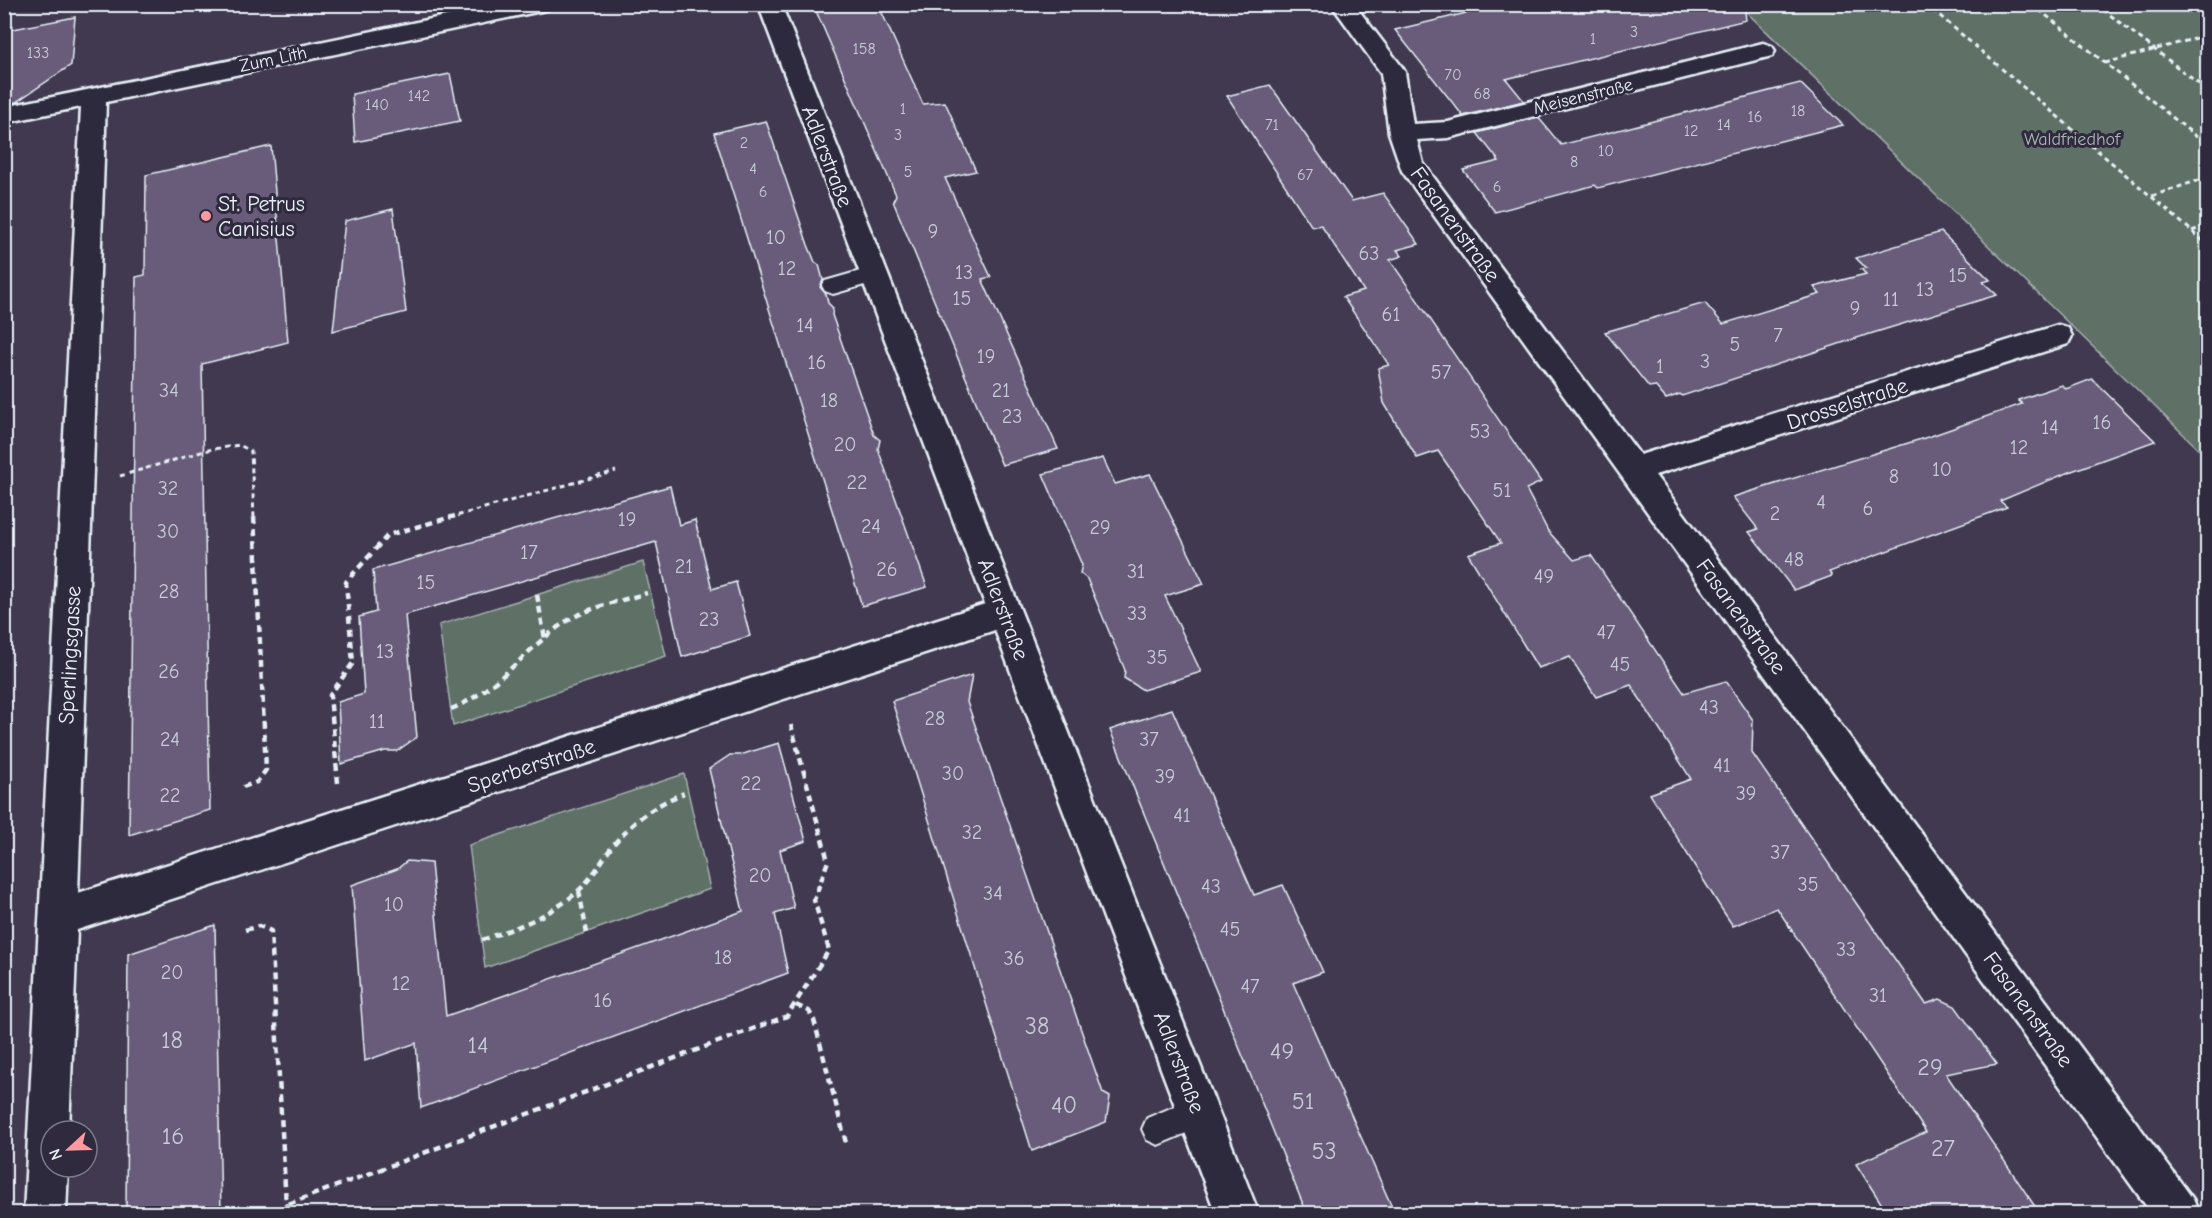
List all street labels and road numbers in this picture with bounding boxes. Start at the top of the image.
street label: Zum Lith [237,42,309,77]
street label: Meisenstraße [1531,74,1635,119]
street label: Adlerstraße [796,102,858,211]
street label: Fasanenstraße [1405,162,1506,287]
street label: Drosselstraße [1784,372,1911,436]
street label: Fasanenstraße [1691,554,1792,679]
street label: Adlerstraße [972,555,1034,664]
street label: Sperlingsgasse [53,585,87,725]
street label: Sperberstraße [464,733,598,799]
street label: Fasanenstraße [1978,947,2079,1072]
street label: Adlerstraße [1148,1008,1210,1117]

